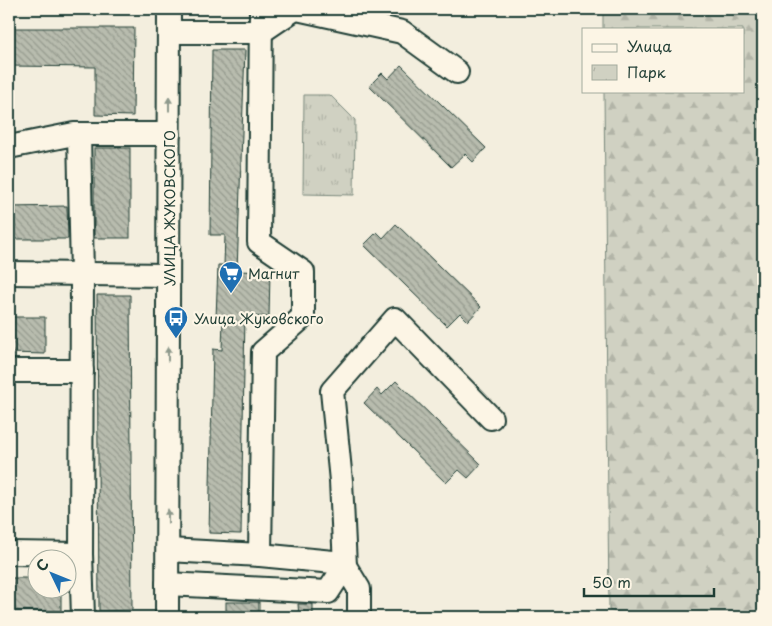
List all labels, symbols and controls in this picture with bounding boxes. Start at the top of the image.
legend [582,28,744,92]
text: Улица [627,34,672,57]
text: Парк [627,60,666,83]
one-way arrow [165,95,173,111]
street label: УЛИЦА ЖУКОВСКОГО [159,130,180,286]
supermarket icon: Магнит [218,260,244,294]
place label: Магнит [248,263,300,284]
bus stop icon: Улица Жуковского [163,305,189,339]
place label: Улица Жуковского [194,308,324,329]
one-way arrow [164,345,172,361]
one-way arrow [164,508,172,524]
north arrow [28,548,78,598]
text: С [31,554,53,576]
scale bar [584,566,714,598]
text: 50 m [592,570,631,593]

